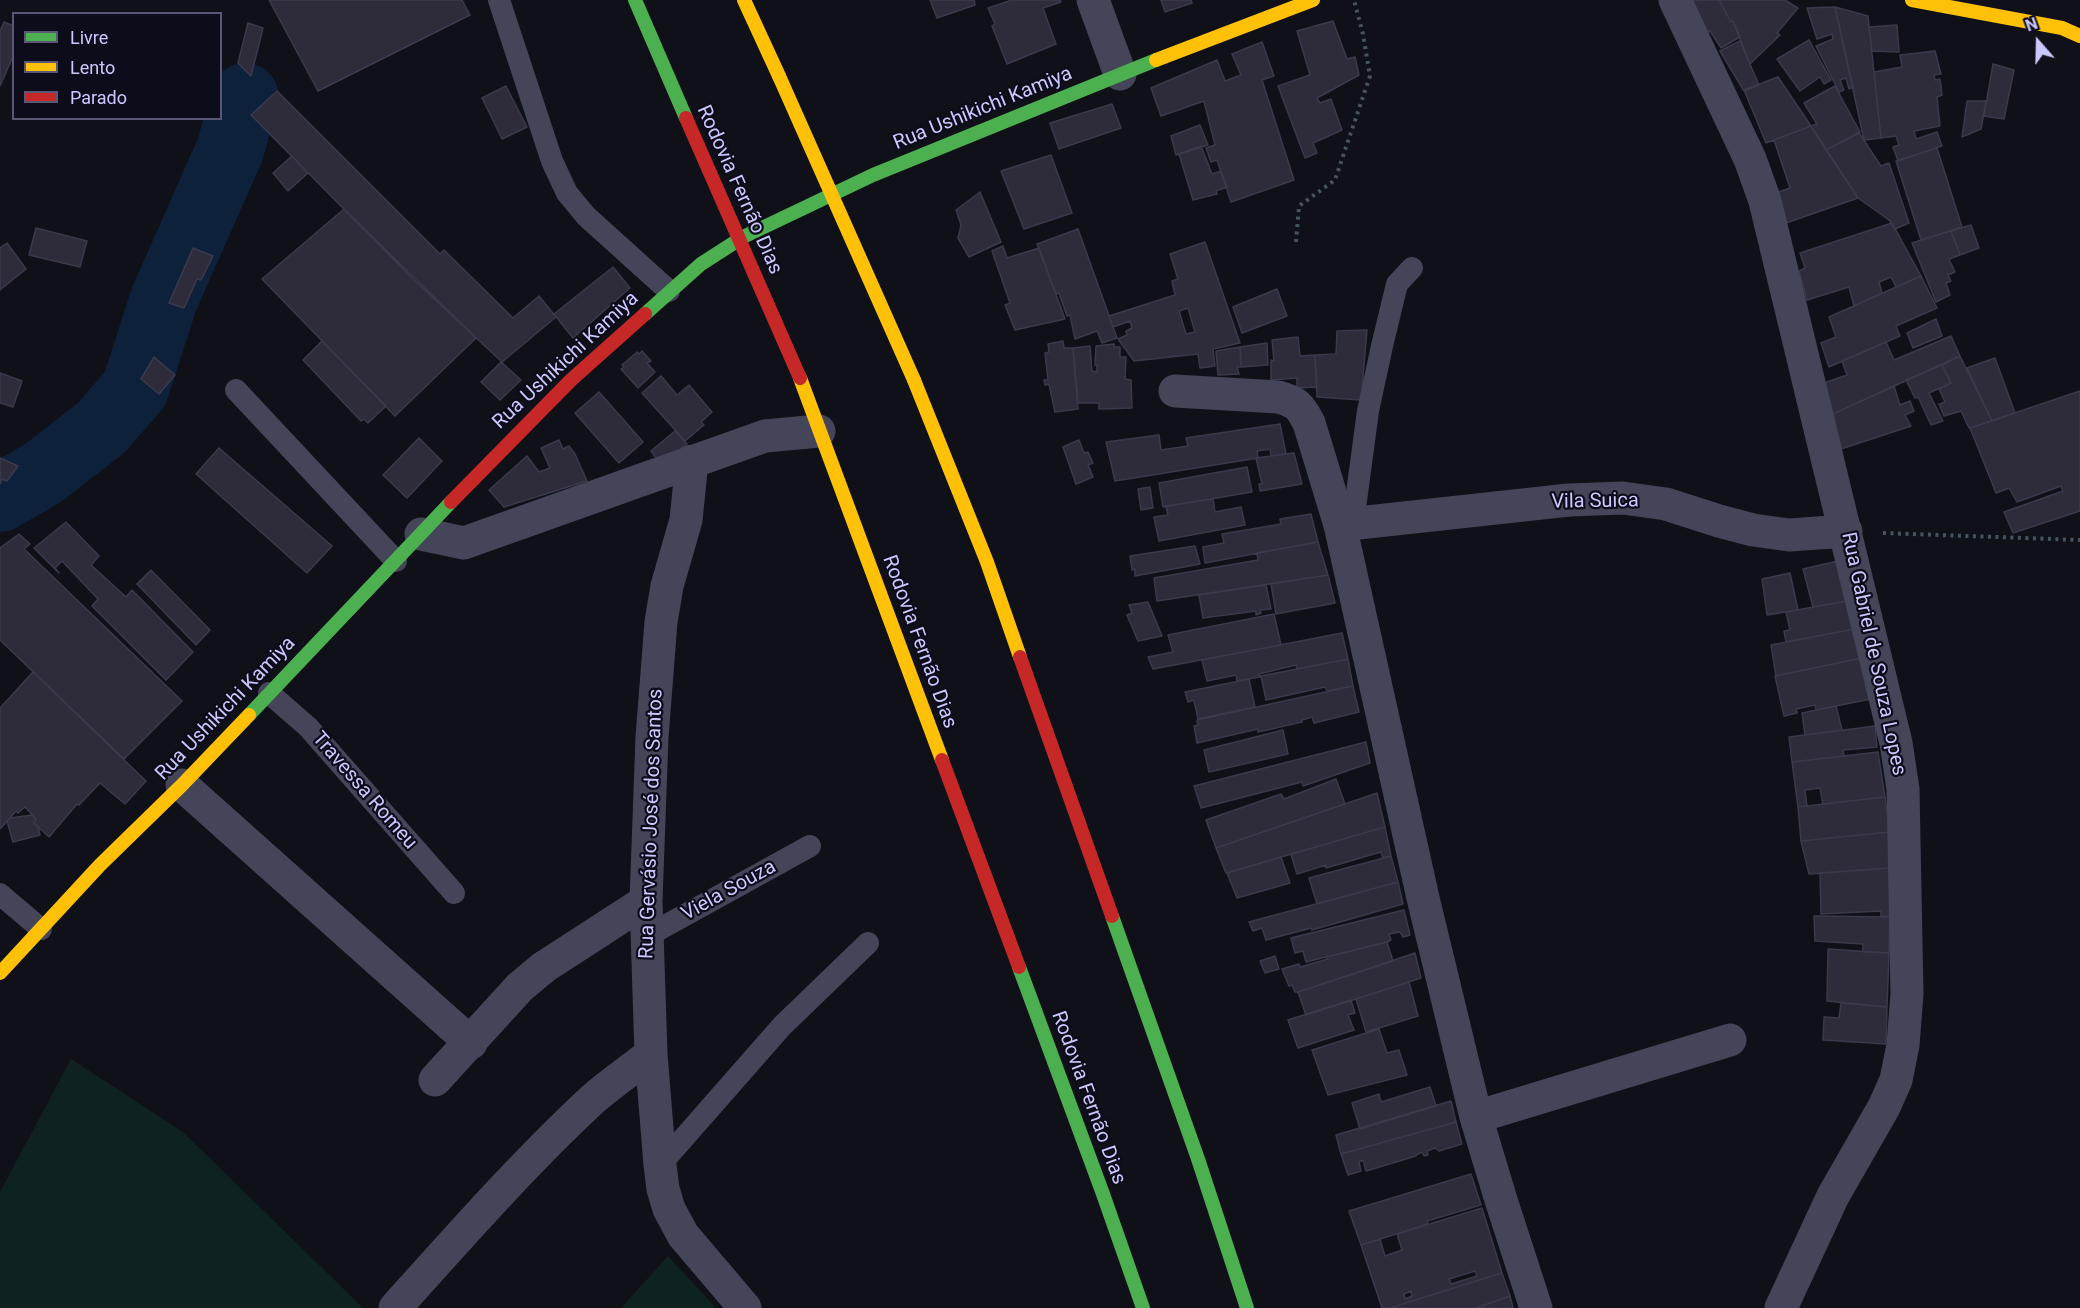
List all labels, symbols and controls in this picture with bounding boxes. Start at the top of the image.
legend [12,12,222,120]
north arrow [2008,12,2068,72]
text: N [2023,14,2040,35]
text: Livre [70,27,108,48]
text: Lento [70,57,115,78]
street label: Rua Ushikichi Kamiya [890,62,1076,156]
text: Parado [70,87,127,108]
street label: Rodovia Fernão Dias [691,102,787,278]
street label: Rua Ushikichi Kamiya [488,287,644,435]
street label: Vila Suica [1551,489,1639,515]
street label: Rua Gabriel de Souza Lopes [1835,530,1911,778]
street label: Rodovia Fernão Dias [877,552,961,732]
street label: Rua Ushikichi Kamiya [151,632,301,786]
street label: Rua Gervásio José dos Santos [635,688,669,960]
street label: Travessa Romeu [306,727,422,855]
street label: Viela Souza [678,855,780,927]
street label: Rodovia Fernão Dias [1046,1008,1130,1188]

